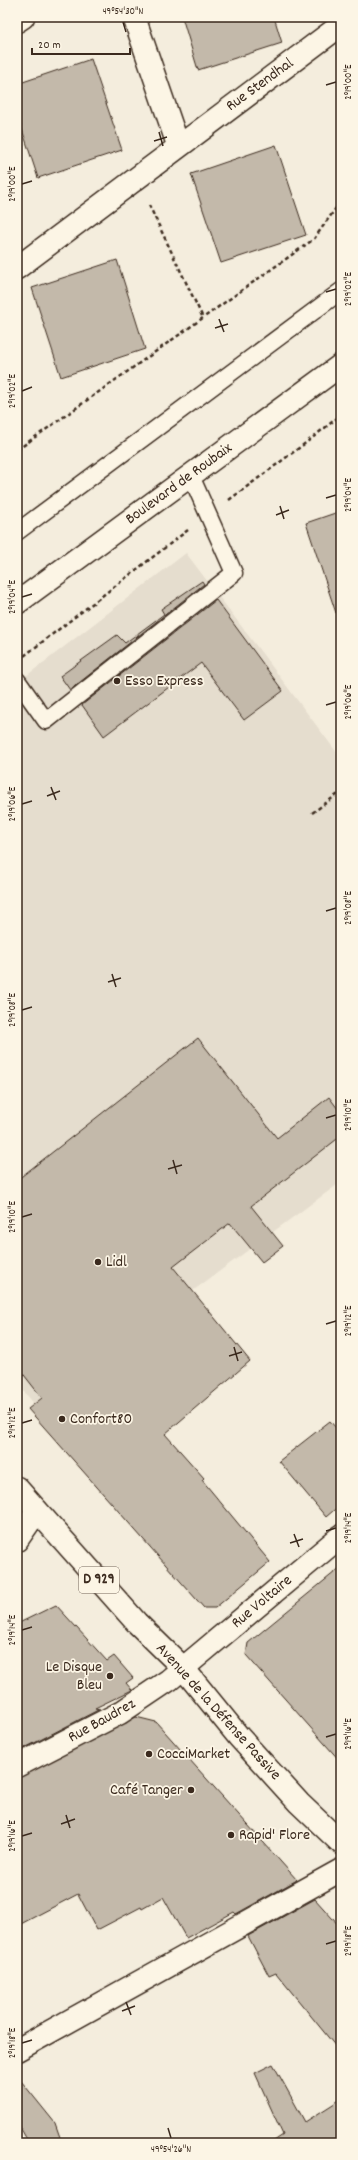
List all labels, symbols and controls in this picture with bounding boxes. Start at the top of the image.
text: 49°54'30"N [102,5,144,19]
scale bar [32,30,130,56]
text: 20 m [38,37,61,54]
street label: Rue Stendhal [221,52,299,118]
text: 2°19'00"E [342,64,356,100]
text: 2°19'00"E [6,166,20,202]
text: 2°19'02"E [342,271,356,306]
text: 2°19'02"E [6,373,20,408]
street label: Boulevard de Roubaix [121,437,237,531]
text: 2°19'04"E [342,478,356,512]
text: 2°19'04"E [6,580,20,614]
place label: Esso Express [125,670,204,693]
marker: Esso Express [112,676,122,686]
text: 2°19'06"E [342,684,356,719]
text: 2°19'06"E [6,786,20,821]
text: 2°19'08"E [342,891,356,925]
text: 2°19'08"E [6,993,20,1027]
text: 2°19'10"E [342,1099,356,1131]
text: 2°19'10"E [6,1201,20,1233]
place label: Lidl [106,1251,127,1274]
marker: Lidl [93,1257,103,1267]
text: 2°19'12"E [342,1305,356,1336]
text: 2°19'12"E [6,1407,20,1438]
place label: Confort80 [70,1408,132,1431]
marker: Confort80 [57,1414,67,1424]
text: 2°19'14"E [342,1512,356,1543]
road number: D 929 [79,1567,119,1593]
street label: Rue Voltaire [227,1570,297,1634]
text: 2°19'14"E [6,1614,20,1645]
street label: Avenue de la Défense Passive [150,1638,286,1786]
place label: Le Disque Bleu [46,1656,102,1697]
marker: Le Disque Bleu [105,1671,115,1681]
street label: Rue Baudrez [64,1693,140,1749]
text: 2°19'16"E [342,1718,356,1750]
place label: CocciMarket [157,1743,230,1766]
marker: CocciMarket [144,1749,154,1759]
place label: Café Tanger [110,1779,183,1802]
marker: Café Tanger [186,1785,196,1795]
text: 2°19'16"E [6,1820,20,1852]
place label: Rapid' Flore [239,1824,310,1847]
marker: Rapid' Flore [226,1830,236,1840]
text: 2°19'18"E [342,1925,356,1956]
text: 2°19'18"E [6,2027,20,2058]
text: 49°54'26"N [151,2143,191,2157]

